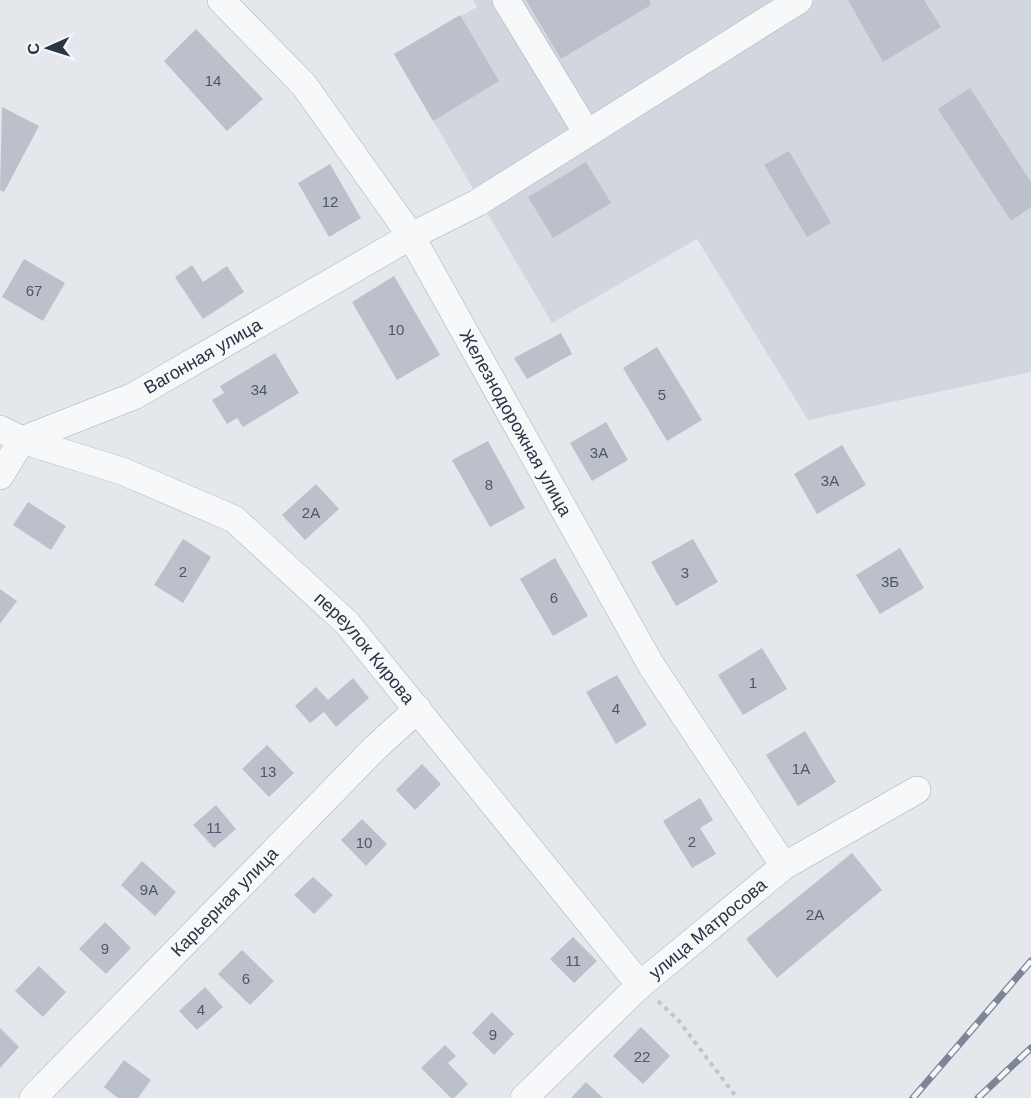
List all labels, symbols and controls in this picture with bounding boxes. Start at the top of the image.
north arrow [18,18,78,78]
text: С [25,42,42,55]
house number: 14 [205,72,221,89]
house number: 12 [322,193,338,210]
house number: 67 [26,282,42,299]
street label: Вагонная улица [140,314,266,398]
house number: 10 [388,321,404,338]
street label: Железнодорожная улица [455,326,576,520]
house number: 34 [251,381,267,398]
house number: 5 [658,386,666,403]
house number: 3А [590,444,608,461]
house number: 3А [821,472,839,489]
house number: 8 [485,476,493,493]
house number: 2А [302,504,320,521]
house number: 2 [179,563,187,580]
house number: 3 [681,564,689,581]
house number: 3Б [881,573,899,590]
street label: переулок Кирова [310,588,419,709]
house number: 6 [550,589,558,606]
house number: 1 [749,674,757,691]
house number: 4 [612,700,620,717]
house number: 1А [792,760,810,777]
house number: 13 [260,763,276,780]
house number: 11 [206,819,222,836]
house number: 2 [688,833,696,850]
house number: 10 [356,834,372,851]
street label: Карьерная улица [167,843,283,961]
street label: улица Матросова [645,874,771,983]
house number: 9А [140,881,158,898]
house number: 2А [806,906,824,923]
house number: 9 [101,940,109,957]
house number: 11 [565,952,581,969]
house number: 6 [242,970,250,987]
house number: 4 [197,1001,205,1018]
house number: 9 [489,1026,497,1043]
house number: 22 [634,1048,650,1065]

